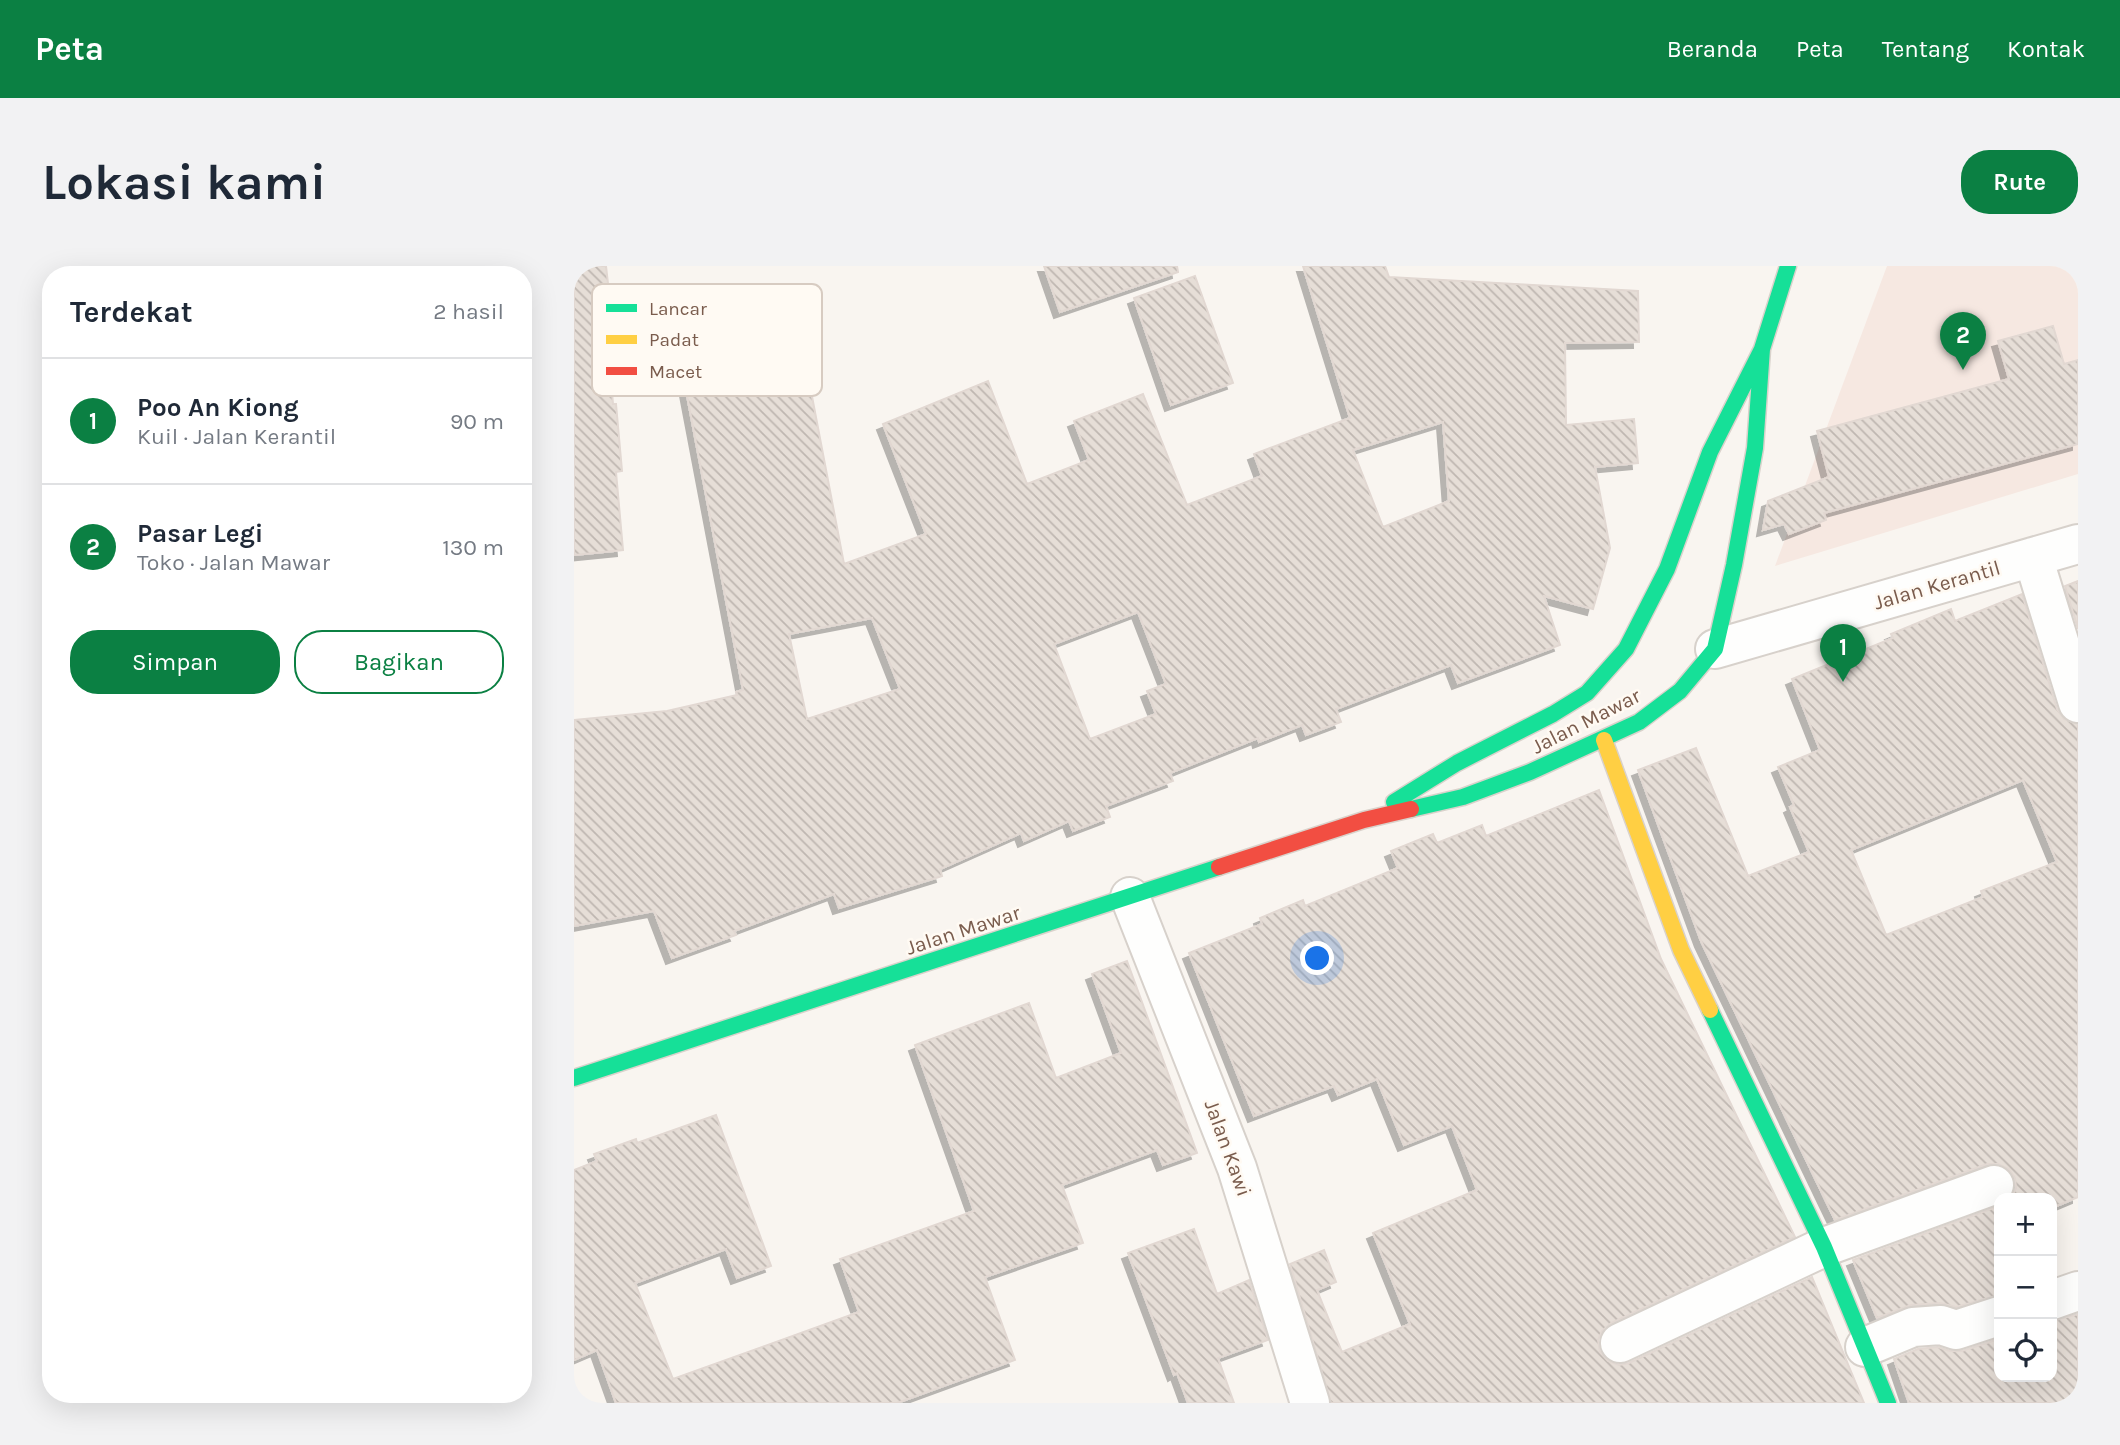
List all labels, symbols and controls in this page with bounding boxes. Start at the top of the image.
text: Peta [35,30,104,68]
text: Beranda [1667,35,1758,63]
text: Peta [1796,35,1844,63]
text: Tentang [1882,35,1969,63]
text: Kontak [2007,35,2085,63]
button: Rute [1961,150,2078,214]
text: Lokasi kami [42,154,326,211]
legend [592,284,822,396]
text: Terdekat [70,294,193,330]
text: 2 hasil [433,298,504,325]
text: Lancar [649,298,707,320]
pin: 2 [1940,312,1986,370]
text: Padat [649,329,699,351]
text: Macet [649,361,702,383]
text: Poo An Kiong [137,392,299,423]
text: 1 [89,408,97,435]
text: 90 m [450,408,504,435]
text: Kuil · Jalan Kerantil [137,423,336,450]
text: Pasar Legi [137,518,263,549]
text: 2 [86,534,100,561]
text: 130 m [442,534,504,561]
text: Toko · Jalan Mawar [137,549,330,576]
street label: Jalan Kerantil [1871,555,2003,615]
pin: 1 [1820,624,1866,682]
button: Simpan [70,630,280,694]
button: Bagikan [294,630,504,694]
street label: Jalan Mawar [1528,683,1645,759]
street label: Jalan Mawar [903,900,1024,960]
your location [1300,941,1334,975]
street label: Jalan Kawi [1199,1096,1257,1200]
map controls [1994,1193,2057,1382]
button: + [1994,1193,2057,1256]
button: − [1994,1256,2057,1319]
button: locate [1994,1319,2057,1382]

